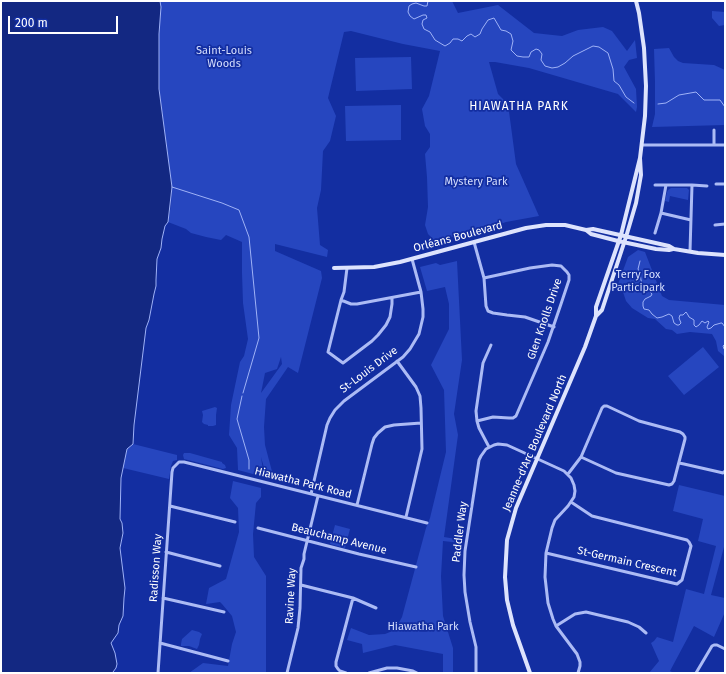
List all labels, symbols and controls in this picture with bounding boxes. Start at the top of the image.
scale bar [10,8,120,34]
text: 200 m [15,16,48,30]
park label: Saint-Louis Woods [196,44,252,70]
district label: HIAWATHA PARK [469,100,569,114]
park label: Mystery Park [444,175,508,189]
street label: Orléans Boulevard [412,219,504,255]
park label: Terry Fox Participark [611,268,665,294]
street label: Glen Knolls Drive [525,277,565,361]
street label: St-Louis Drive [338,344,400,396]
street label: Jeanne-d'Arc Boulevard North [500,373,570,513]
street label: Hiawatha Park Road [253,465,353,501]
street label: Paddler Way [450,501,470,563]
street label: Beauchamp Avenue [290,521,388,557]
street label: Radisson Way [147,534,165,602]
street label: St-Germain Crescent [576,544,678,580]
street label: Ravine Way [283,568,299,624]
park label: Hiawatha Park [387,620,459,634]

